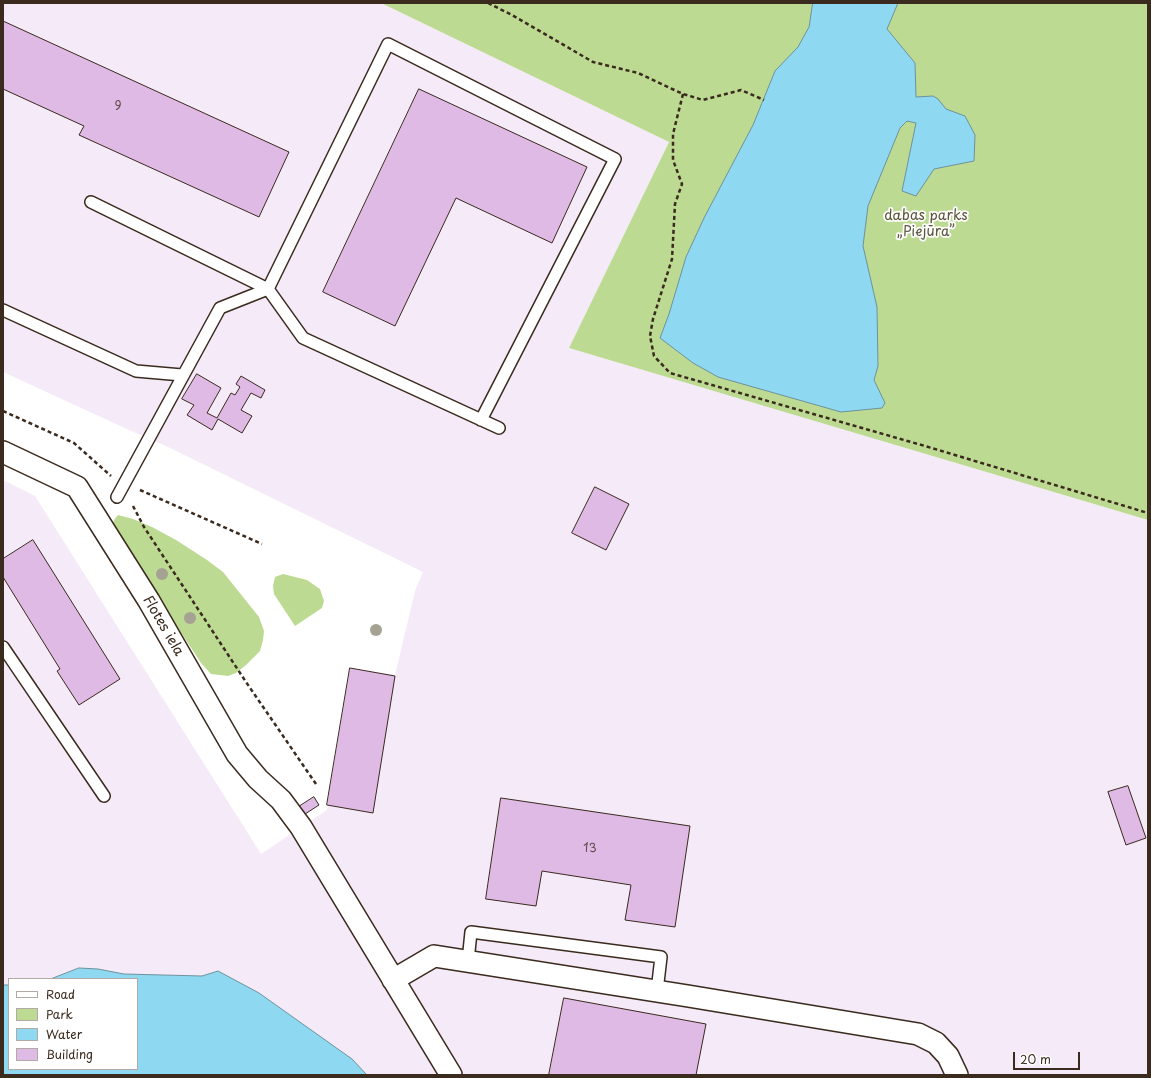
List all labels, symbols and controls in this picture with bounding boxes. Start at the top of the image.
house number: 9 [114,100,122,114]
park label: dabas parks „Piejūra” [884,208,968,240]
street label: Flotes iela [139,593,187,659]
house number: 13 [583,842,597,856]
legend [8,978,138,1070]
text: Road [46,985,75,1003]
text: Park [46,1005,73,1023]
text: Water [46,1025,82,1043]
scale bar [1015,1044,1082,1070]
text: Building [46,1045,93,1063]
text: 20 m [1020,1050,1051,1068]

